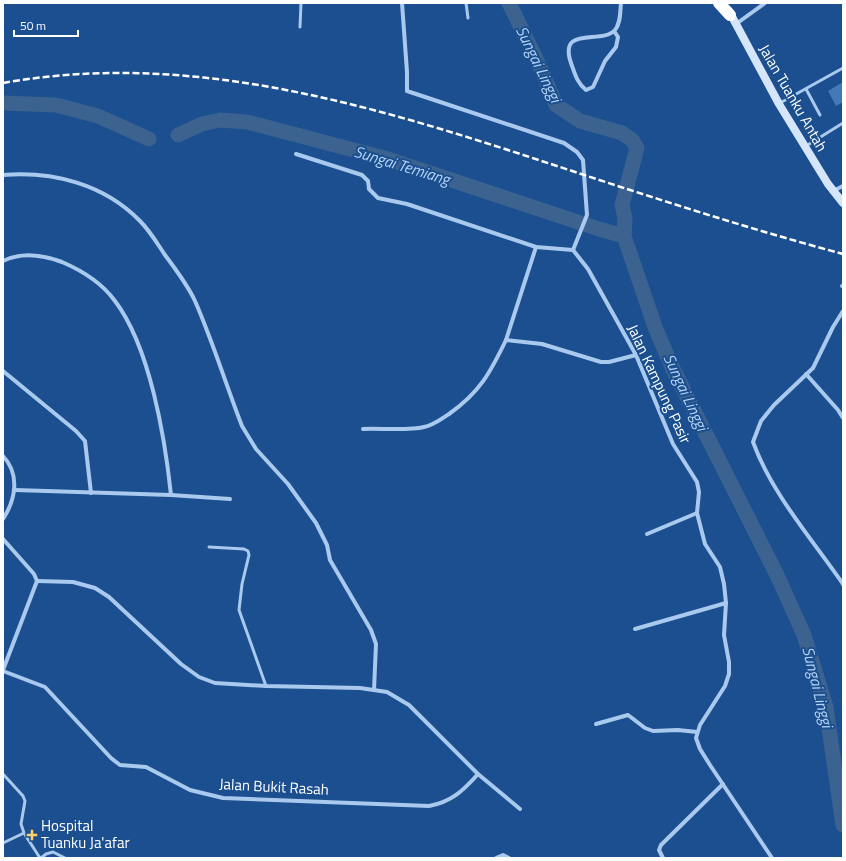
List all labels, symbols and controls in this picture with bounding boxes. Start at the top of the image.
scale bar [14,12,78,38]
text: 50 m [20,16,46,35]
water label: Sungai Linggi [510,22,569,108]
street label: Jalan Tuanku Antah [753,40,834,156]
water label: Sungai Temiang [351,139,455,192]
street label: Jalan Kampung Pasir [622,320,697,447]
water label: Sungai Linggi [658,349,715,436]
water label: Sungai Linggi [796,644,840,732]
street label: Jalan Bukit Rasah [219,772,329,801]
place label: Hospital Tuanku Ja'afar [41,814,130,854]
marker: Hospital Tuanku Ja'afar [26,829,38,841]

